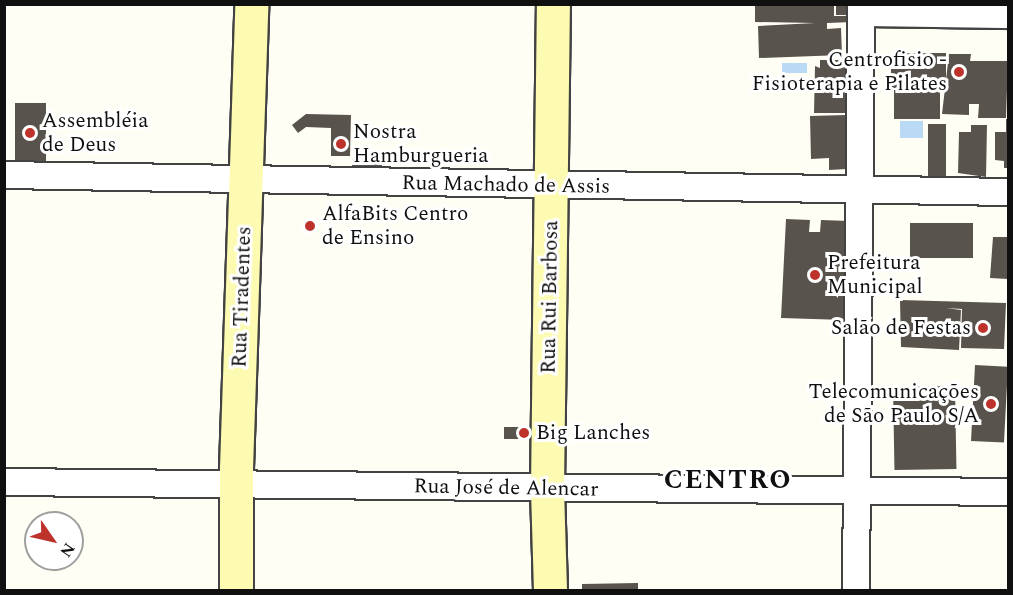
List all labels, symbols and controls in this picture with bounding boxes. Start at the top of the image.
place label: Centrofisio - Fisioterapia e Pilates [752,47,947,97]
marker: Centrofisio - Fisioterapia e Pilates [952,65,966,79]
place label: Assembléia de Deus [42,108,148,158]
place label: Nostra Hamburgueria [353,119,489,169]
marker: Assembléia de Deus [23,126,37,140]
marker: Nostra Hamburgueria [334,137,348,151]
street label: Rua Machado de Assis [401,171,611,199]
place label: AlfaBits Centro de Ensino [322,201,468,251]
marker: AlfaBits Centro de Ensino [303,219,317,233]
street label: Rua Rui Barbosa [536,220,564,374]
street label: Rua Tiradentes [227,226,257,368]
place label: Prefeitura Municipal [827,250,923,300]
marker: Prefeitura Municipal [808,268,822,282]
place label: Salão de Festas [831,315,971,341]
marker: Salão de Festas [976,321,990,335]
place label: Telecomunicações de São Paulo S/A [808,379,979,429]
marker: Telecomunicações de São Paulo S/A [984,397,998,411]
place label: Big Lanches [536,420,650,446]
marker: Big Lanches [517,426,531,440]
district label: CENTRO [664,465,792,497]
street label: Rua José de Alencar [413,474,599,502]
north arrow [24,511,84,571]
text: N [54,538,81,562]

